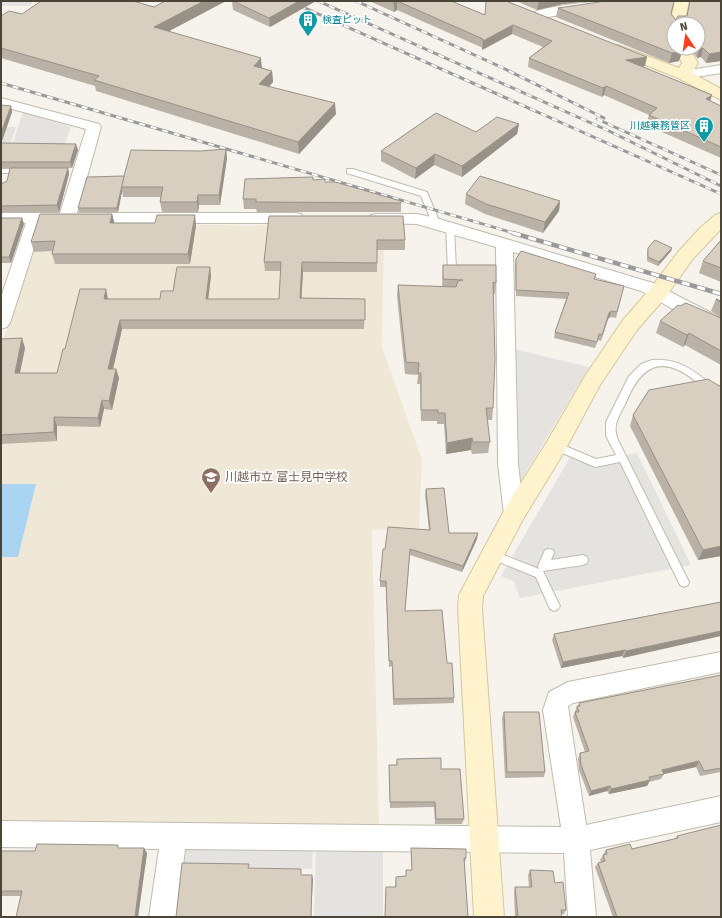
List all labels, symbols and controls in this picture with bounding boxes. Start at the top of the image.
building icon: 検査ピット [297,9,319,37]
place label: 検査ピット [322,14,372,26]
north arrow [666,16,706,56]
text: N [679,20,689,34]
building icon: 川越乗務管区 [693,115,715,143]
place label: 川越乗務管区 [630,120,690,132]
school or university icon: 川越市立 富士見中学校 [200,466,222,494]
place label: 川越市立 富士見中学校 [225,470,348,484]

